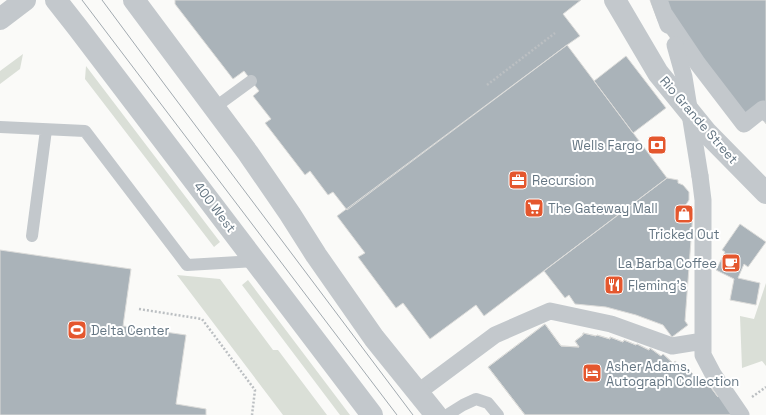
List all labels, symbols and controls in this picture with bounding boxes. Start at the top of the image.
street label: Rio Grande Street [656,73,742,167]
bank icon: Wells Fargo [646,134,668,156]
place label: Wells Fargo [572,137,643,154]
office icon: Recursion [507,169,529,191]
place label: Recursion [532,172,594,189]
street label: 400 West [190,178,240,236]
supermarket icon: The Gateway Mall [523,197,545,219]
place label: The Gateway Mall [548,200,658,217]
shop icon: Tricked Out [673,203,695,225]
place label: Tricked Out [648,226,720,243]
cafe icon: La Barba Coffee [720,252,742,274]
place label: La Barba Coffee [618,255,717,272]
restaurant icon: Fleming's [603,274,625,296]
place label: Fleming's [628,277,687,294]
sports icon: Delta Center [66,319,88,341]
place label: Delta Center [91,322,170,339]
place label: Asher Adams, Autograph Collection [606,358,739,390]
hotel icon: Asher Adams, Autograph Collection [581,362,603,384]

